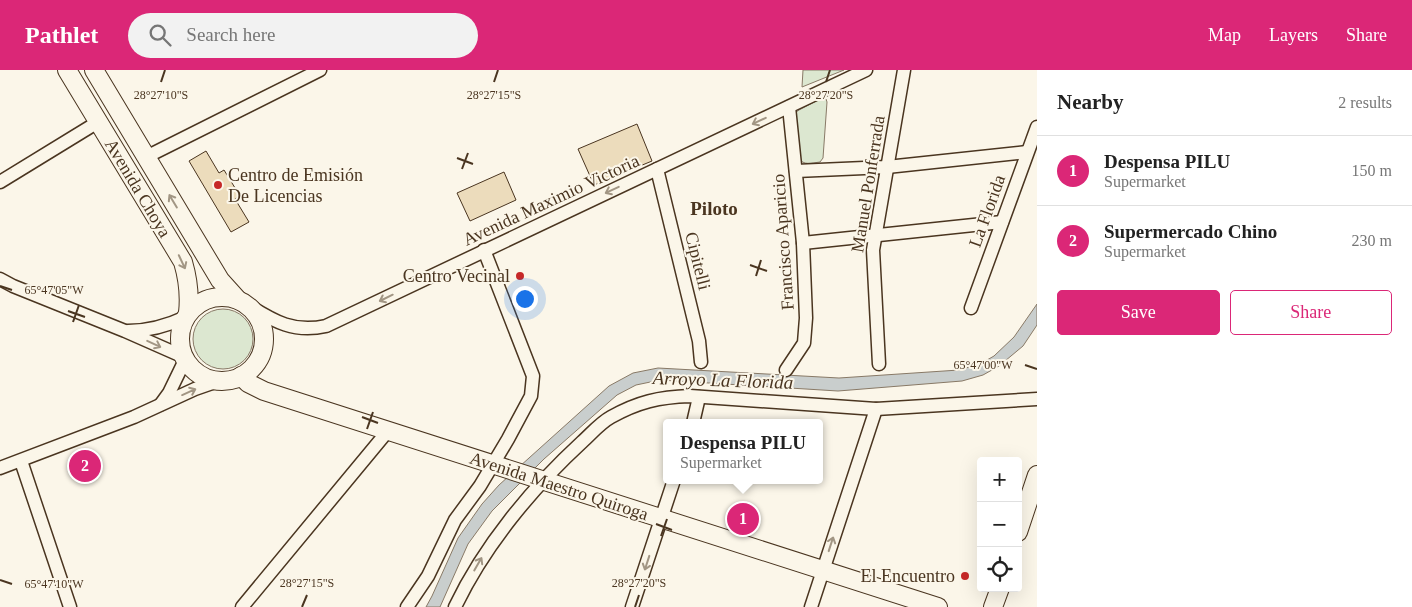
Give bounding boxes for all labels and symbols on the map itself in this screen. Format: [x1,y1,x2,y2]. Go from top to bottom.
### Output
text: 28°27'10"S [134,88,188,102]
text: 28°27'15"S [467,88,521,102]
text: 28°27'20"S [799,88,853,102]
street label: Manuel Ponferrada [847,114,889,254]
one-way arrow [752,117,767,126]
street label: Avenida Choya [101,135,175,241]
street label: Avenida Maximio Victoria [460,150,642,250]
place label: Centro de Emisión De Licencias [228,165,363,206]
street label: La Florida [965,172,1009,250]
street label: Francisco Aparicio [768,173,798,311]
marker: Centro de Emisión De Licencias [212,179,224,191]
one-way arrow [605,186,620,196]
one-way arrow [168,194,178,209]
district label: Piloto [690,198,738,219]
street label: Cipitelli [681,230,715,292]
one-way arrow [177,254,187,269]
place label: Centro Vecinal [403,266,510,286]
marker: Centro Vecinal [514,270,526,282]
text: 65°47'05"W [24,283,84,297]
your location [512,286,538,312]
one-way arrow [379,293,394,303]
one-way arrow [146,340,161,350]
text: 65°47'00"W [953,358,1013,372]
water label: Arroyo La Florida [650,367,794,393]
one-way arrow [181,386,196,396]
pin: 2 [69,447,101,485]
street label: Avenida Maestro Quiroga [467,448,651,524]
pin: 1 [727,500,759,538]
one-way arrow [827,537,836,552]
one-way arrow [641,554,651,570]
one-way arrow [474,558,484,572]
place label: El Encuentro [861,566,955,586]
marker: El Encuentro [959,570,971,582]
text: 28°27'15"S [280,576,334,590]
text: 28°27'20"S [612,576,666,590]
text: 65°47'10"W [24,577,84,591]

